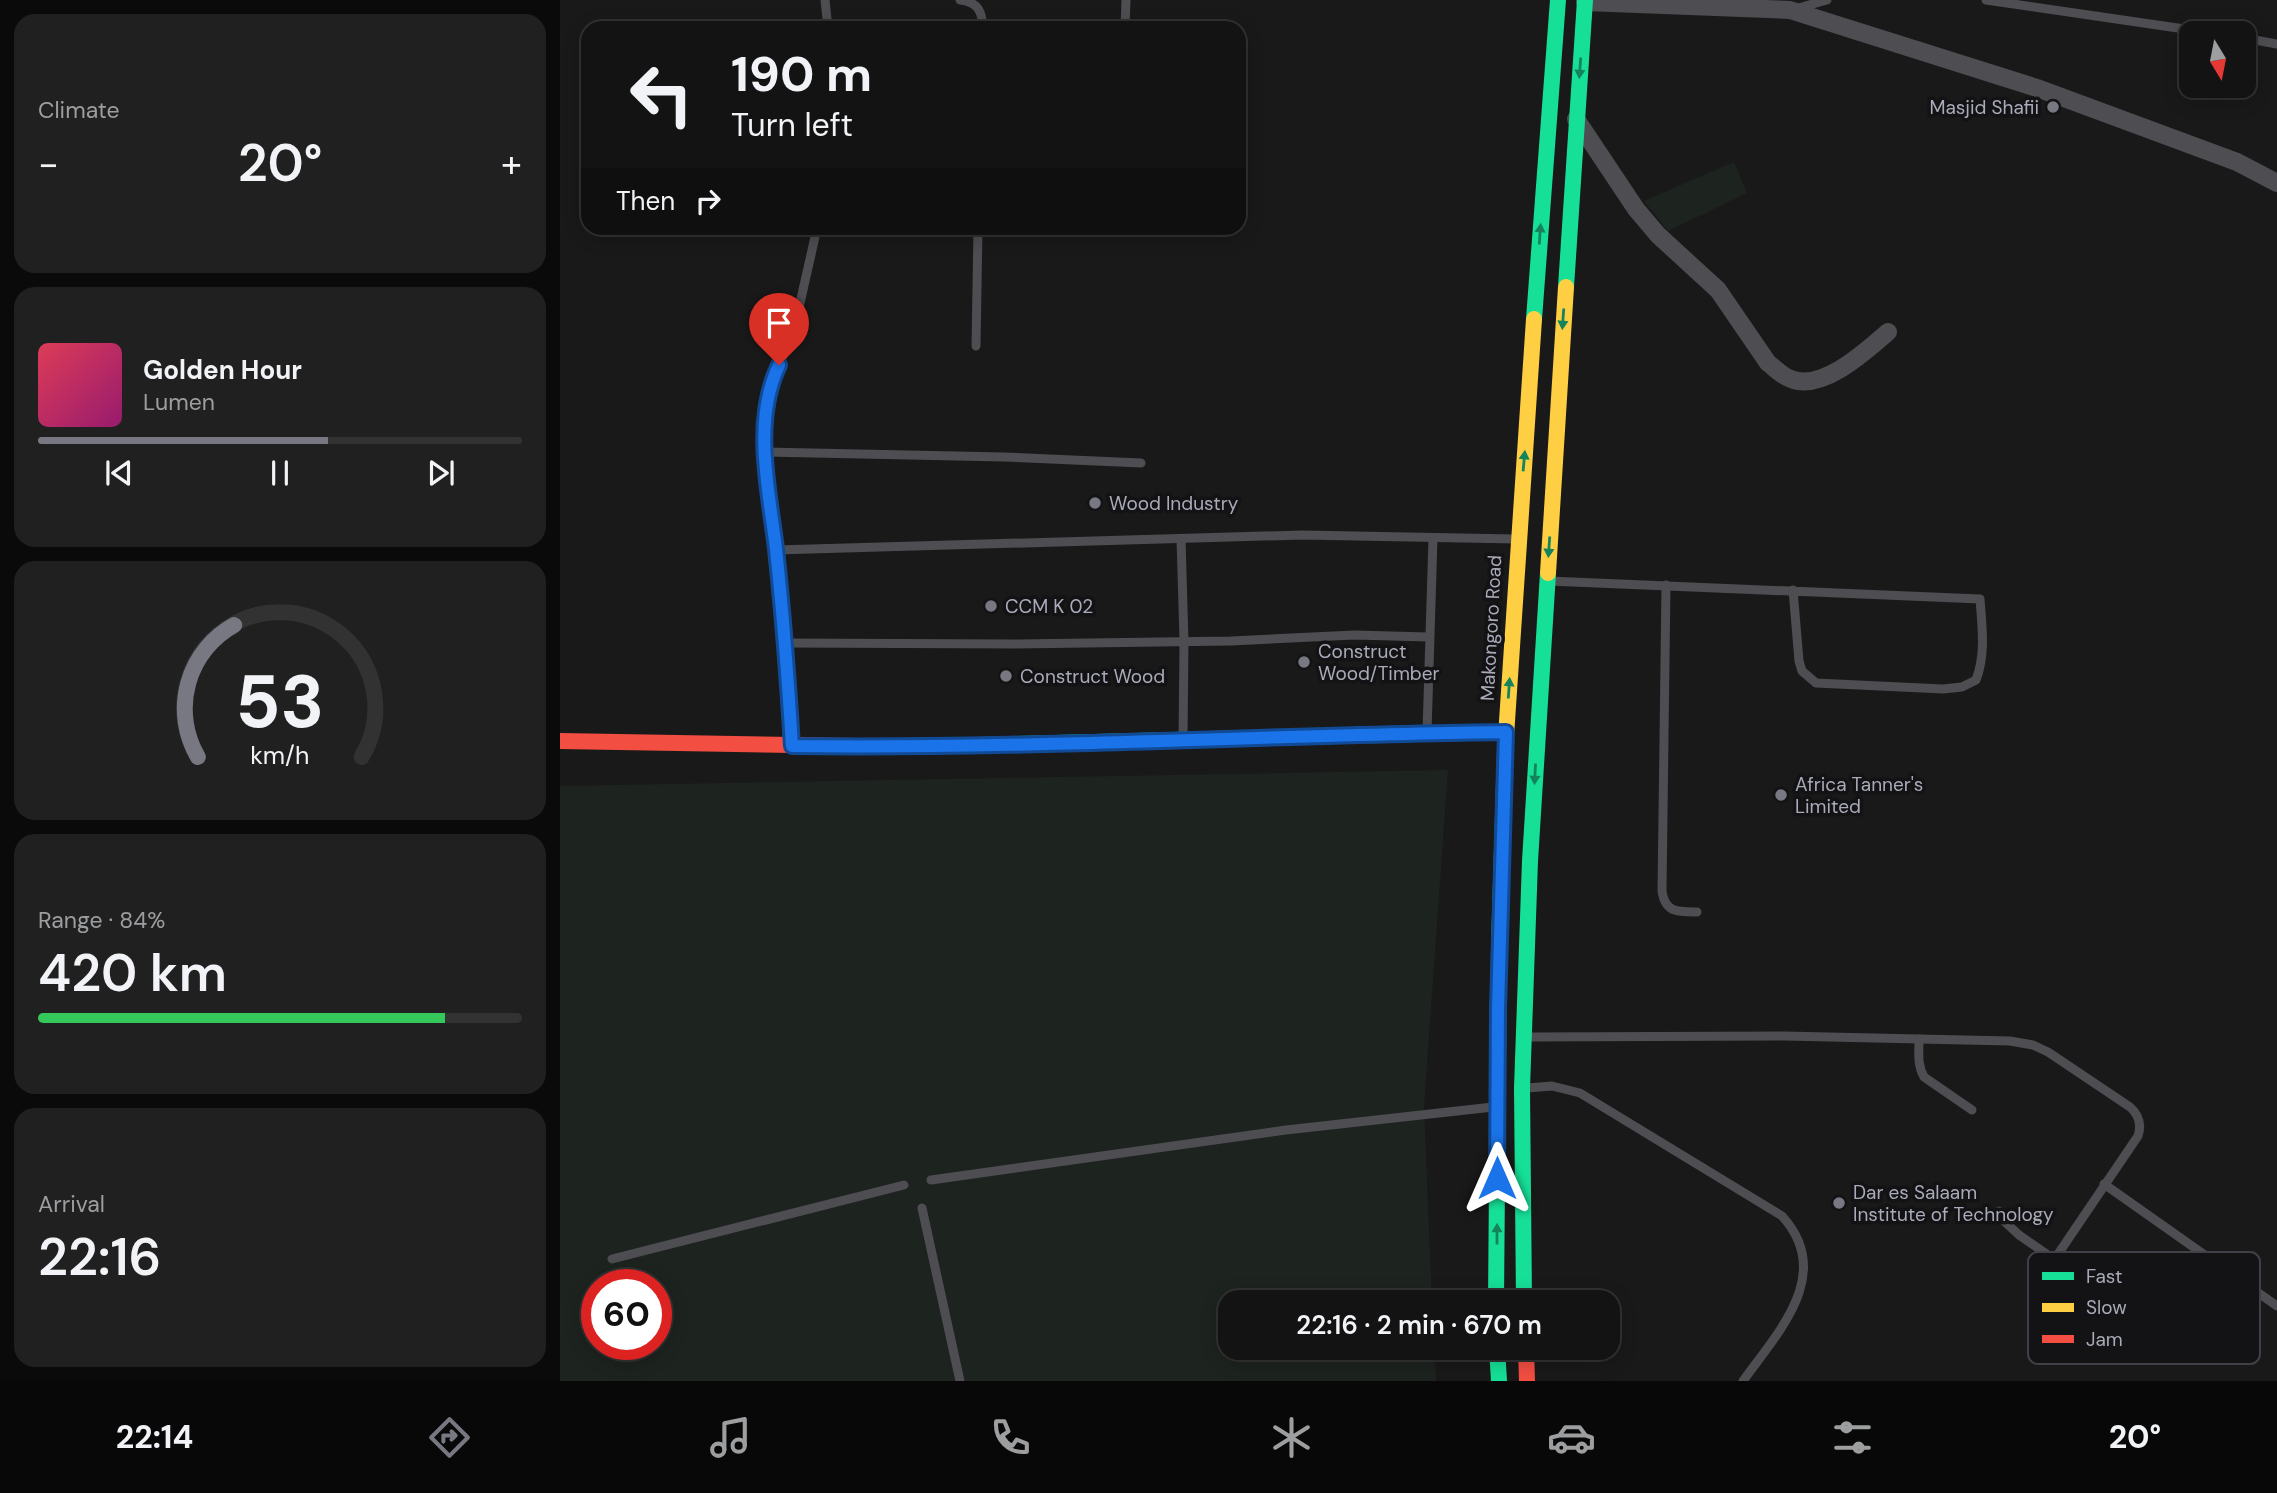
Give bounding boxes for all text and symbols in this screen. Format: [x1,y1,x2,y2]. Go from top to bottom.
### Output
north arrow [2179,21,2256,98]
map controls [2179,21,2256,98]
text: 190 m [731,42,872,106]
icon: left [616,49,707,140]
one-way arrow [1574,57,1585,79]
text: Climate [38,95,120,125]
place label: Masjid Shafii [1929,95,2039,120]
marker: Masjid Shafii [2045,99,2061,115]
text: Turn left [731,104,853,146]
text: 20° [238,129,322,197]
text: − [38,139,59,189]
text: + [501,139,522,189]
icon: right [689,182,727,220]
text: Then [616,184,675,218]
one-way arrow [1535,223,1546,245]
pin [749,293,809,365]
icon: arrive [760,304,798,342]
one-way arrow [1557,309,1568,331]
text: Golden Hour [143,353,302,387]
text: Lumen [143,387,215,417]
one-way arrow [1519,450,1530,472]
icon: previous [100,454,138,492]
icon: pause [261,454,299,492]
icon: next [422,454,460,492]
place label: Wood Industry [1109,491,1239,516]
marker: Wood Industry [1087,495,1103,511]
one-way arrow [1543,536,1554,558]
street label: Makongoro Road [1475,554,1507,702]
place label: CCM K 02 [1005,594,1093,619]
marker: CCM K 02 [983,598,999,614]
place label: Construct Wood/Timber [1318,639,1440,686]
marker: Construct Wood/Timber [1296,654,1312,670]
text: 53 [235,655,325,750]
place label: Construct Wood [1020,664,1165,689]
marker: Construct Wood [998,668,1014,684]
one-way arrow [1504,677,1515,699]
text: km/h [250,738,310,771]
one-way arrow [1529,763,1540,785]
place label: Africa Tanner's Limited [1795,772,1923,819]
marker: Africa Tanner's Limited [1773,787,1789,803]
text: Range · 84% [38,905,165,935]
text: 420 km [38,939,227,1007]
position arrow [1460,1141,1534,1215]
place label: Dar es Salaam Institute of Technology [1853,1180,2054,1227]
text: Arrival [38,1189,105,1219]
marker: Dar es Salaam Institute of Technology [1831,1195,1847,1211]
text: 22:16 [38,1223,161,1291]
one-way arrow [1491,1223,1503,1245]
legend [2028,1252,2260,1364]
text: Fast [2086,1264,2122,1289]
speed limit sign: 60 [581,1269,672,1360]
text: Slow [2086,1295,2127,1320]
text: 22:16 · 2 min · 670 m [1296,1308,1542,1342]
text: Jam [2086,1327,2123,1352]
icon: directions [425,1413,474,1462]
icon: music [706,1413,755,1462]
icon: phone [986,1413,1035,1462]
icon: climate [1267,1413,1316,1462]
icon: car [1547,1413,1596,1462]
icon: filters [1828,1413,1877,1462]
text: 22:14 [116,1416,193,1458]
text: 20° [2109,1416,2161,1458]

